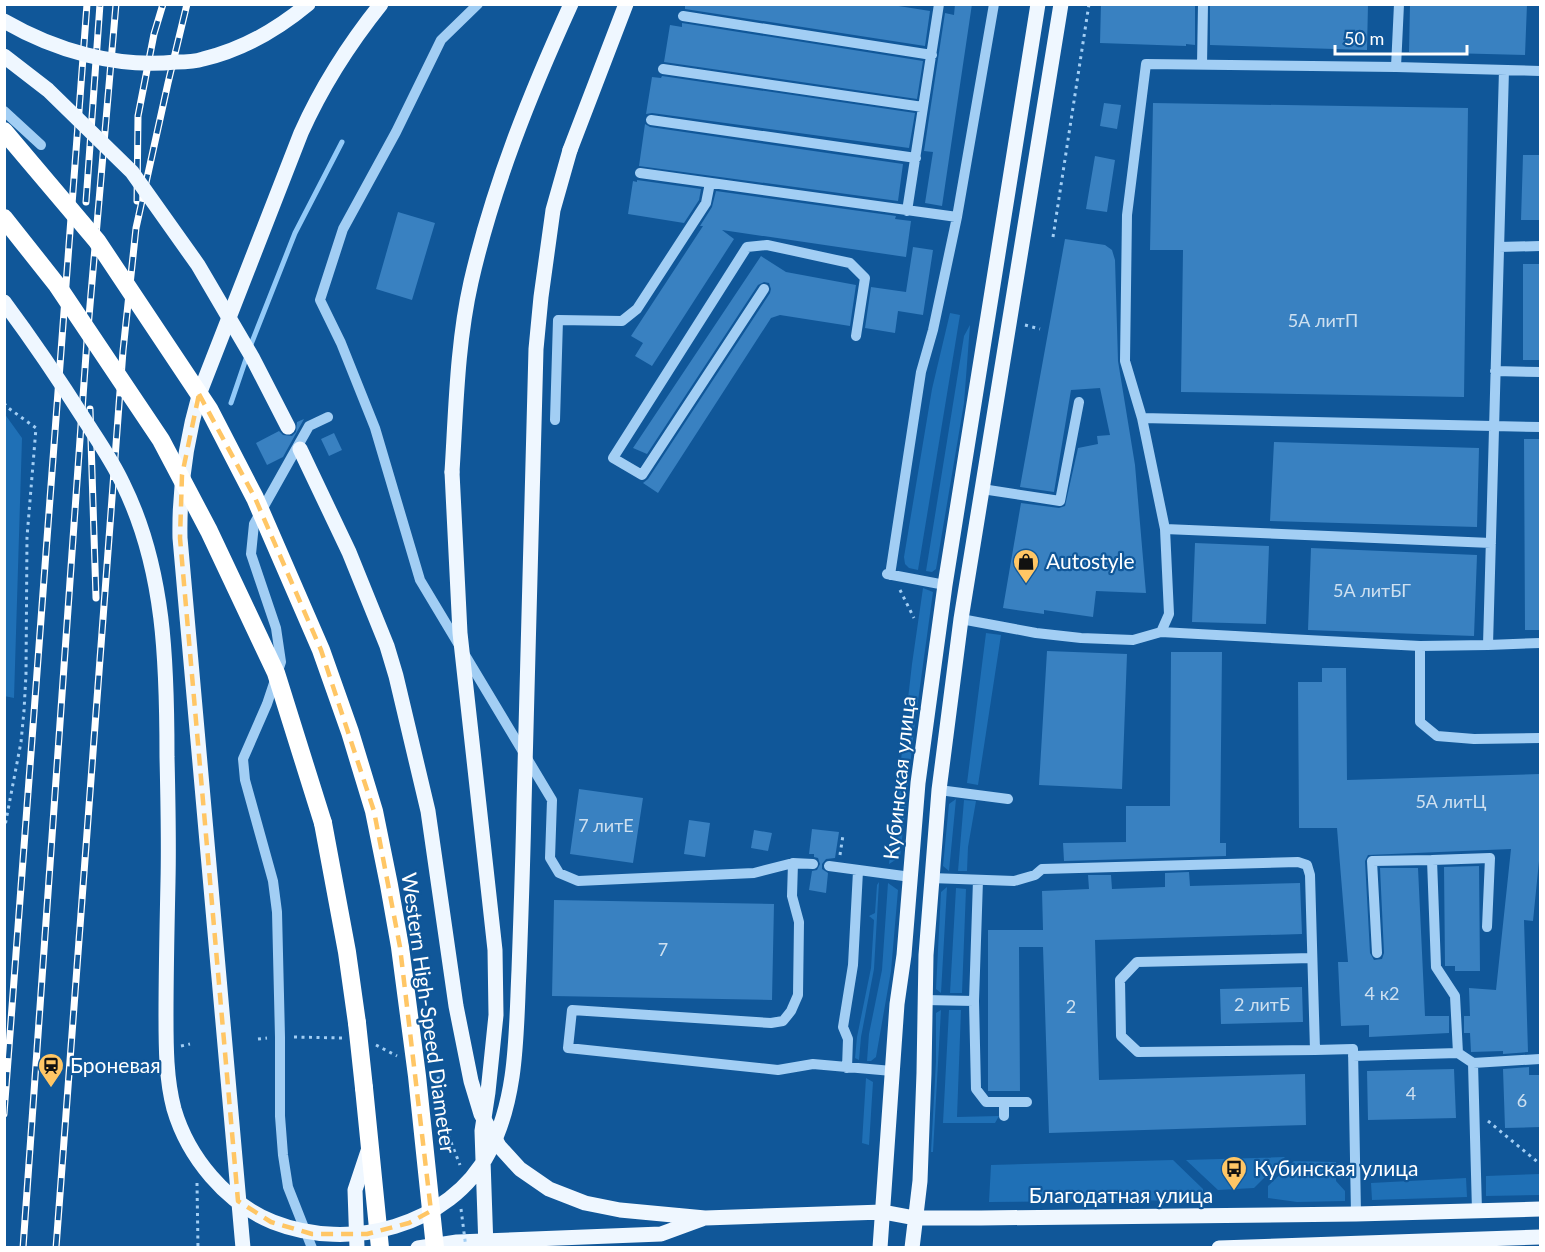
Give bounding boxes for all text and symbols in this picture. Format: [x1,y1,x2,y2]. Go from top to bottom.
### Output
scale bar [1335,18,1467,56]
text: 50 m [1344,27,1384,49]
house number: 5А литП [1288,309,1358,331]
shop icon: Autostyle [1011,547,1041,585]
place label: Autostyle [1046,548,1135,573]
house number: 5А литБГ [1333,579,1411,601]
street label: Кубинская улица [877,695,920,861]
house number: 5А литЦ [1415,790,1487,812]
house number: 7 литЕ [578,814,634,836]
street label: Western High-Speed Diameter [397,871,462,1155]
house number: 7 [658,938,668,960]
house number: 4 к2 [1365,982,1399,1004]
house number: 2 литБ [1234,993,1290,1015]
house number: 2 [1066,995,1076,1017]
station icon: Броневая [36,1051,66,1089]
place label: Броневая [70,1052,161,1077]
house number: 4 [1406,1082,1416,1104]
house number: 6 [1517,1089,1527,1111]
bus stop icon: Кубинская улица [1219,1154,1249,1192]
place label: Кубинская улица [1254,1155,1418,1180]
street label: Благодатная улица [1029,1182,1213,1207]

